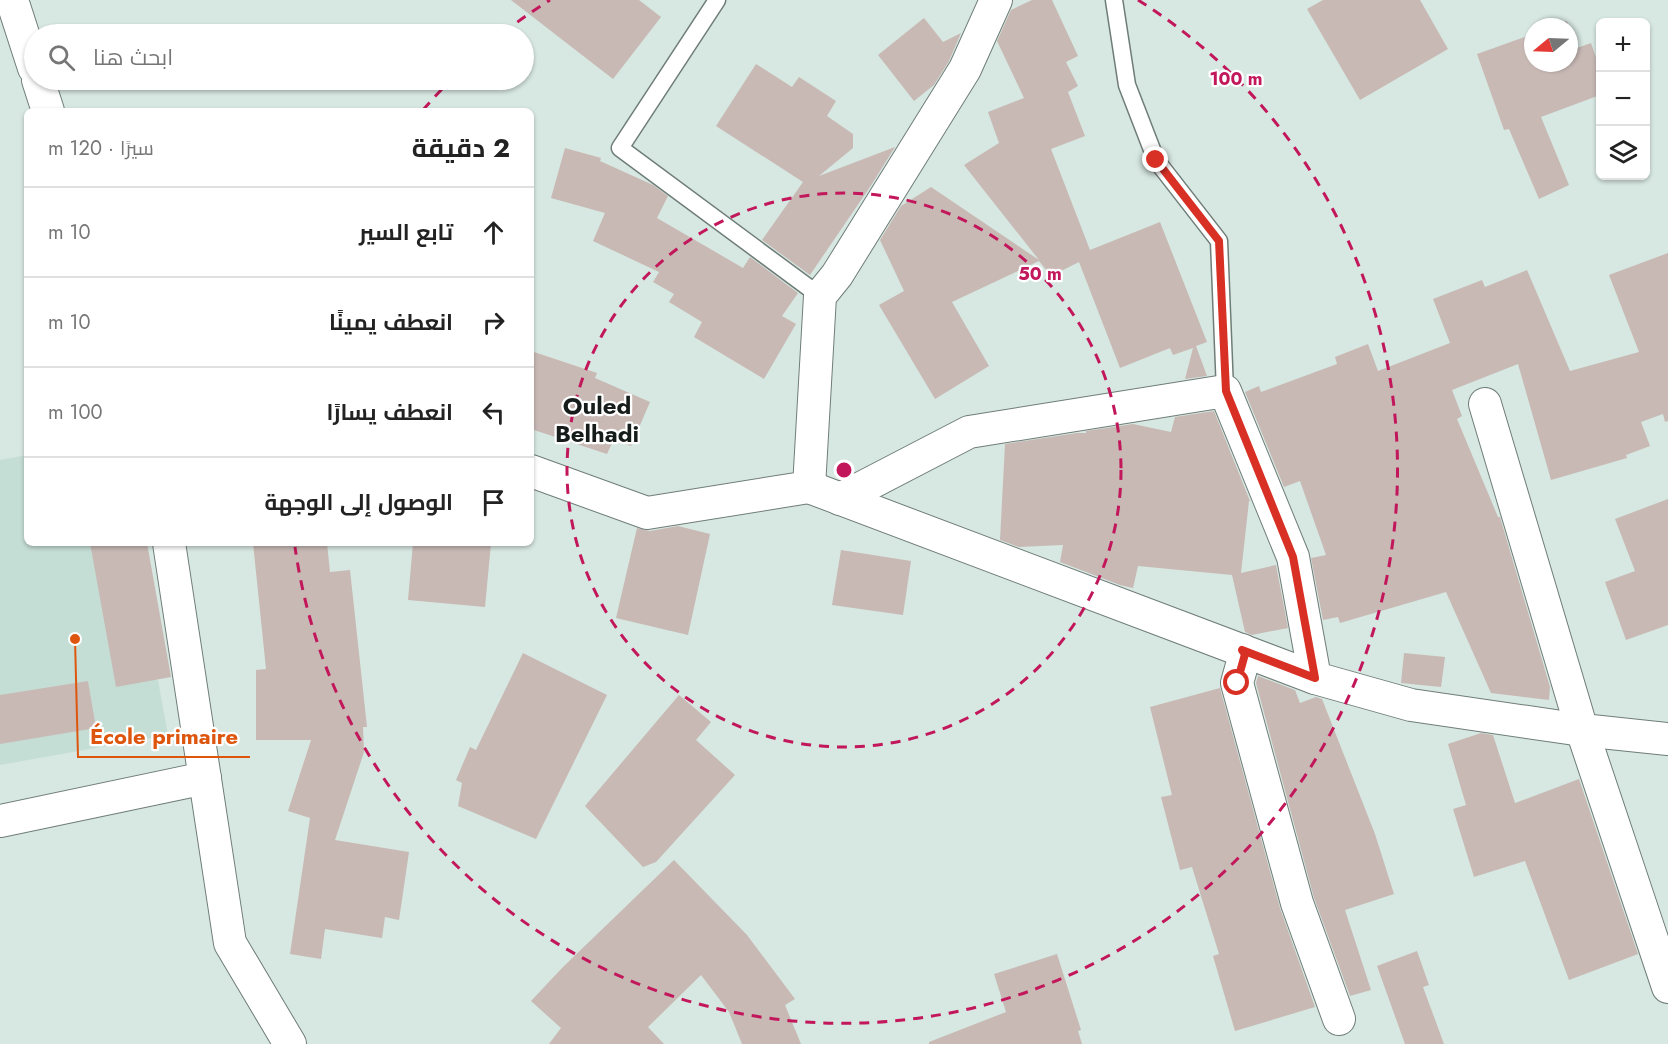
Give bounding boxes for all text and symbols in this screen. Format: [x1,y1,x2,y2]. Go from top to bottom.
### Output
north arrow [1524,18,1578,72]
map controls [1596,18,1650,180]
button: + [1596,18,1650,72]
search box [24,24,534,90]
icon: search [45,41,78,74]
text: ابحث هنا [93,41,173,73]
text: 100 m [1209,66,1263,92]
button: − [1596,72,1650,126]
button: layers [1596,126,1650,180]
text: 2 دقيقة [412,129,510,167]
text: سيرًا · 120 m [48,134,154,163]
route end [1142,146,1168,172]
text: تابع السير [359,216,453,248]
icon: ahead [477,216,510,249]
text: 10 m [48,218,91,247]
text: 50 m [1018,261,1062,287]
text: انعطف يمينًا [329,306,453,338]
icon: right [477,306,510,339]
text: 10 m [48,308,91,337]
district label: Ouled Belhadi [555,388,639,451]
text: انعطف يسارًا [326,396,453,428]
icon: left [477,396,510,429]
text: 100 m [48,398,103,427]
centre of rings [834,460,854,480]
text: الوصول إلى الوجهة [265,486,453,518]
icon: arrive [477,486,510,519]
route start [1223,669,1249,695]
callout: École primaire [78,717,250,757]
text: École primaire [90,720,238,752]

